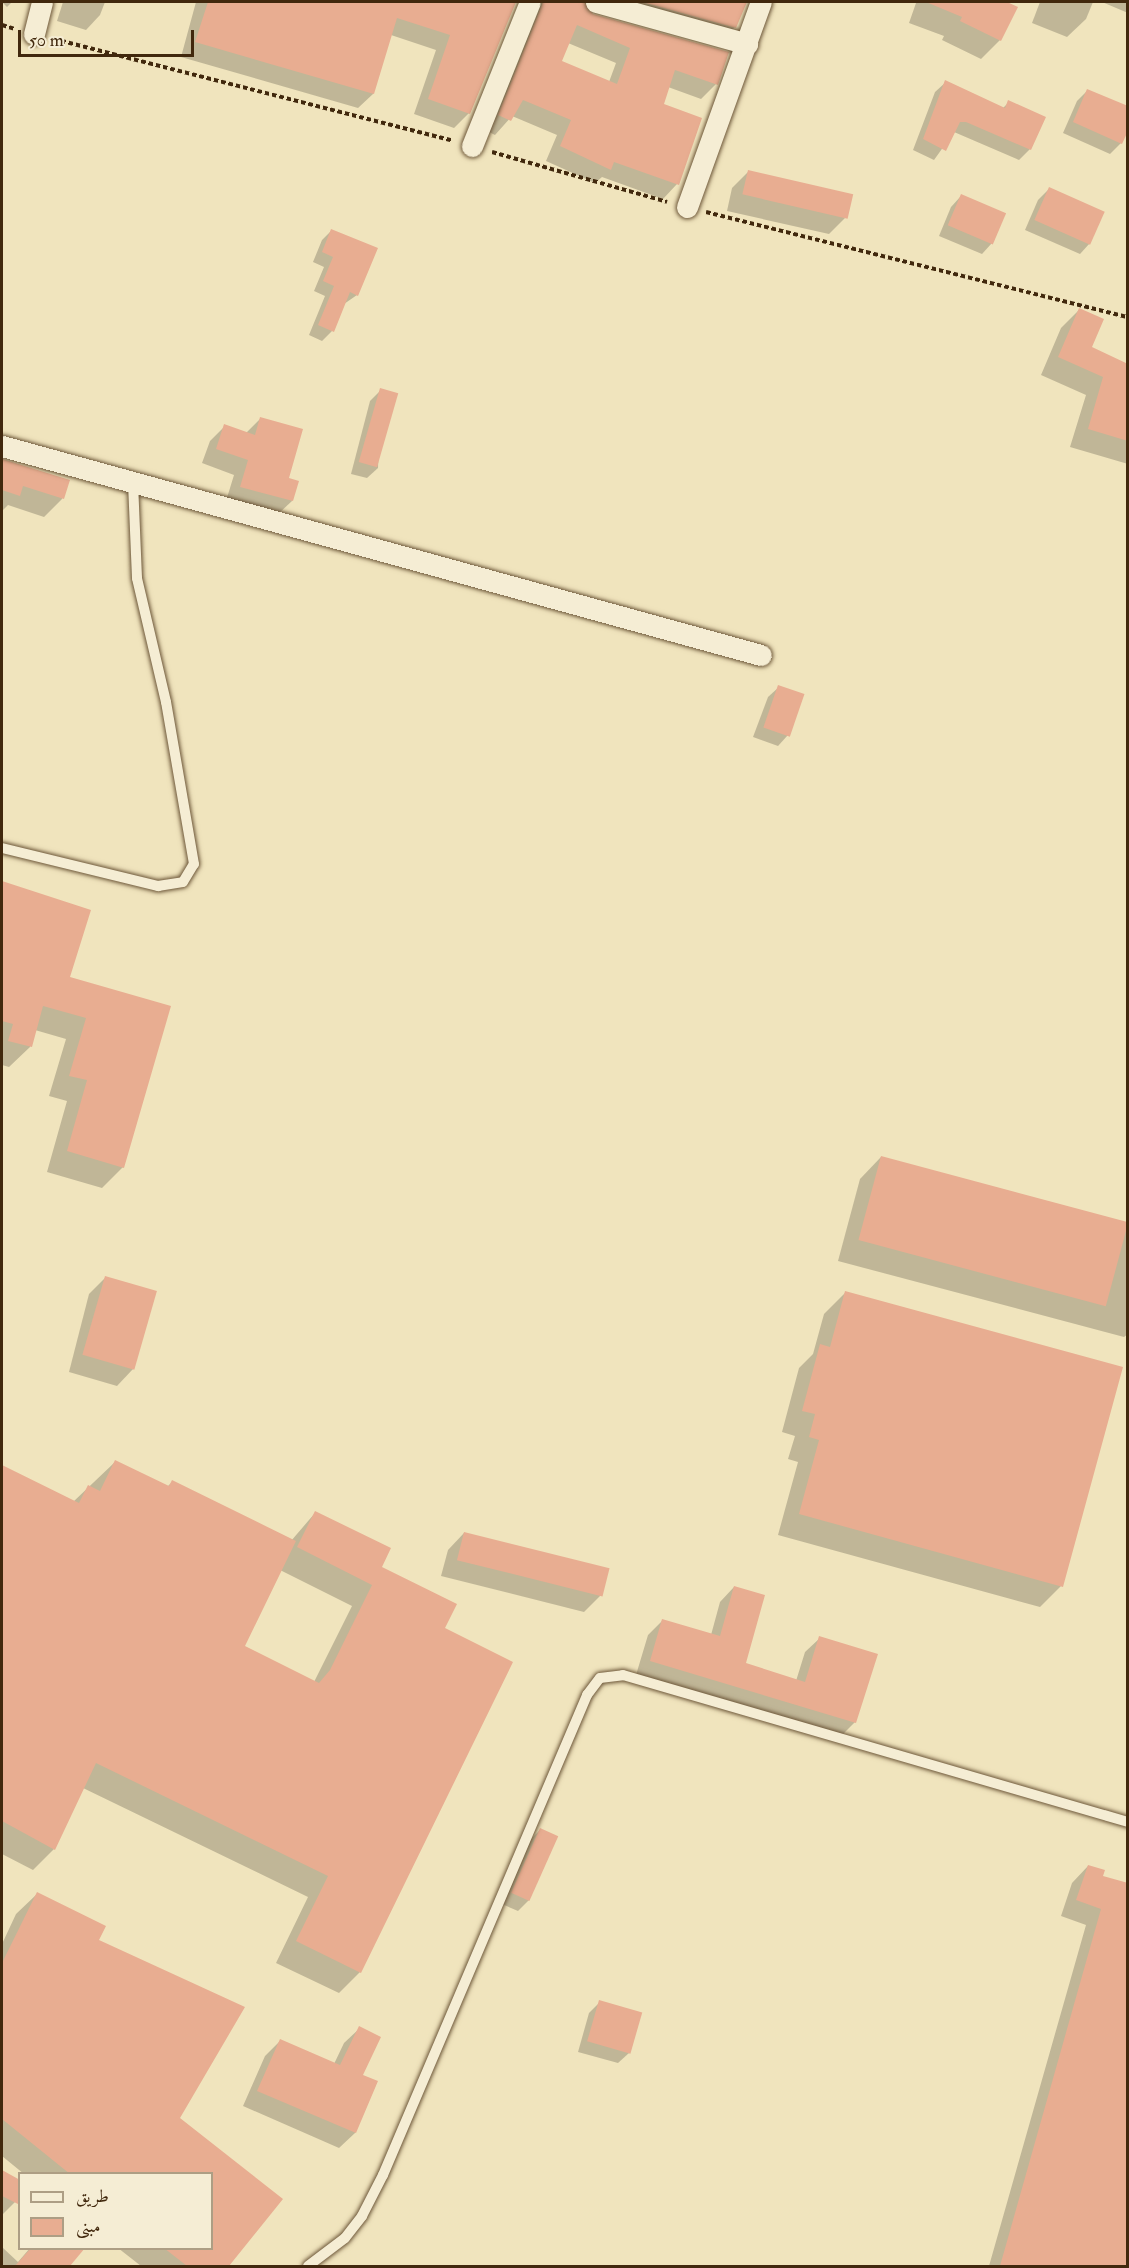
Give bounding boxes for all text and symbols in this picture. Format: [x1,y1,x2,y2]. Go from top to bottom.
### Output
scale bar [21,18,196,56]
text: 50 m [29,29,64,52]
legend [18,2172,213,2250]
text: طريق [76,2185,109,2208]
text: مبنى [76,2215,101,2238]

